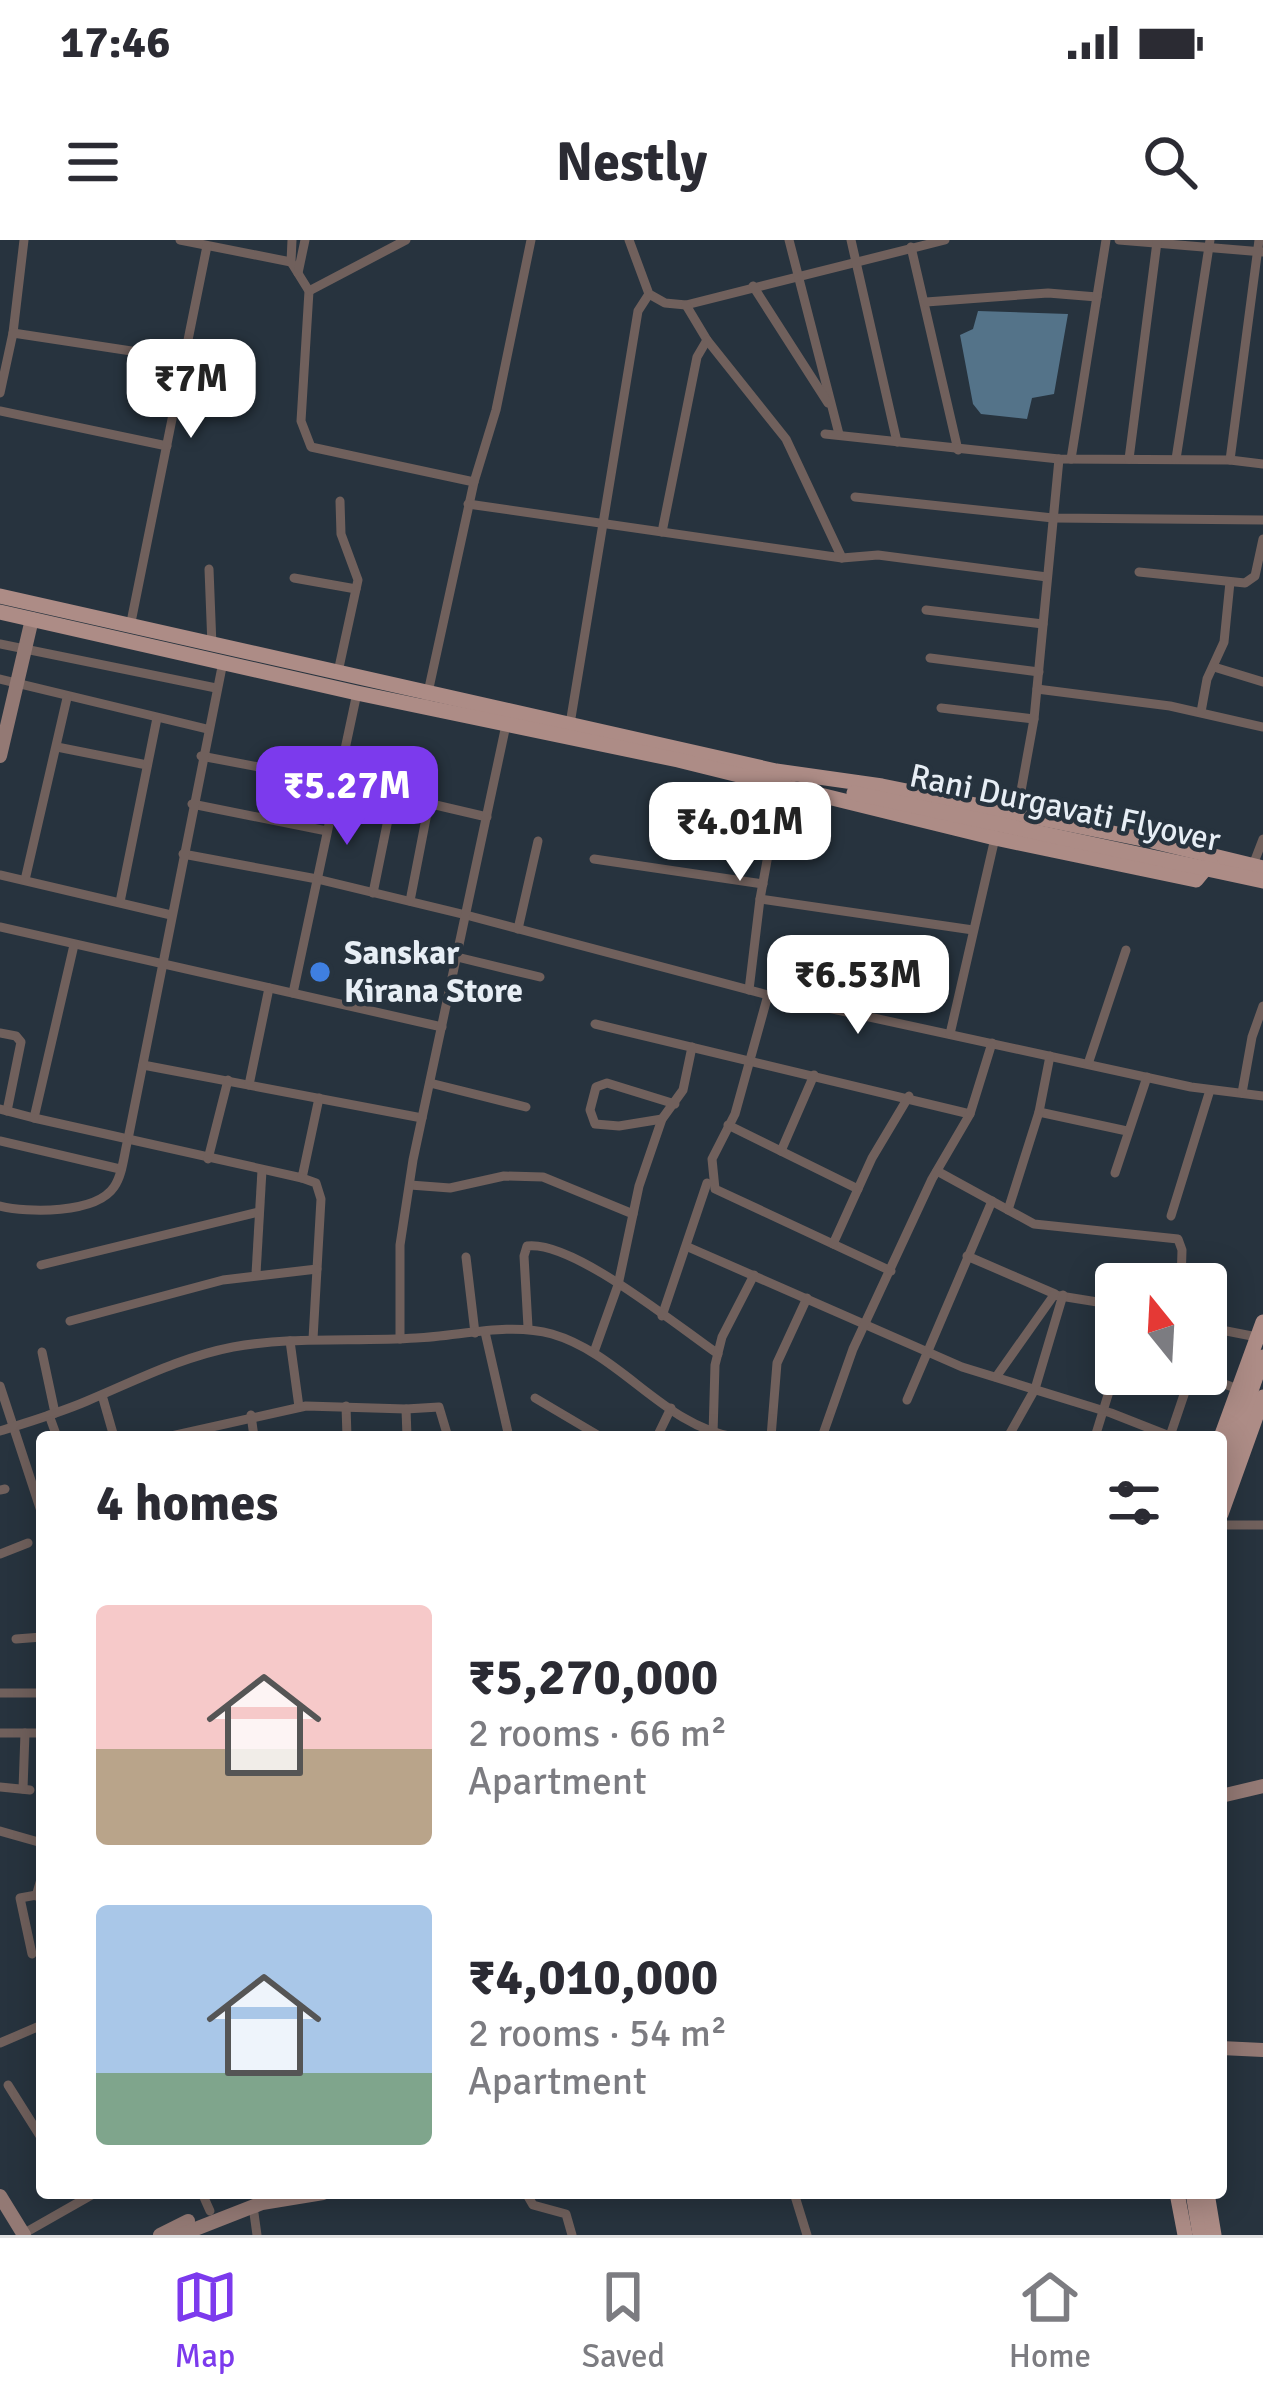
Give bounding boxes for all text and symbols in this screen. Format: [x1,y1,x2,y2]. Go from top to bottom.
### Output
text: 17:46 [60,15,170,70]
icon: menu [60,129,126,195]
text: Nestly [556,129,707,196]
icon: search [1137,129,1203,195]
pin: ₹7M [133,339,249,441]
text: ₹7M [154,354,228,402]
pin: ₹5.27M [249,746,445,848]
street label: Rani Durgavati Flyover [906,755,1224,861]
text: ₹5.27M [283,761,411,809]
pin: ₹4.01M [642,782,838,884]
text: ₹4.01M [676,797,804,845]
place label: Sanskar Kirana Store [344,933,523,1012]
pin: ₹6.53M [760,935,956,1037]
text: ₹6.53M [794,950,922,998]
marker: Sanskar Kirana Store [307,959,333,985]
north arrow [1095,1263,1227,1395]
map controls [1095,1263,1227,1395]
icon: filters [1101,1470,1167,1536]
text: 4 homes [96,1472,278,1535]
text: ₹5,270,000 [468,1646,718,1709]
icon: home [192,1653,336,1797]
text: 2 rooms · 66 m² [468,1709,727,1757]
text: Apartment [468,1757,647,1805]
text: ₹4,010,000 [468,1946,718,2009]
icon: home [192,1953,336,2097]
text: 2 rooms · 54 m² [468,2009,727,2057]
text: Apartment [468,2057,647,2105]
tab: Map [172,2264,238,2377]
tab: Saved [582,2264,665,2377]
tab: Home [1009,2264,1091,2377]

